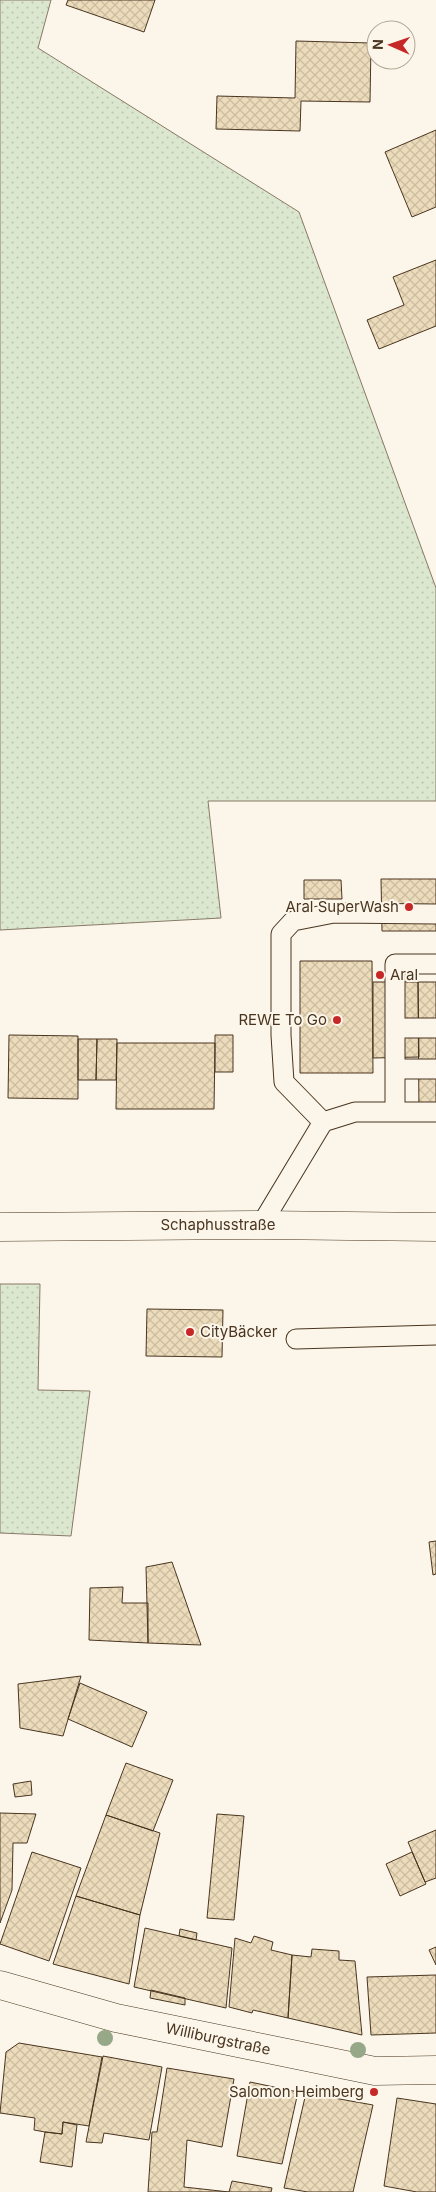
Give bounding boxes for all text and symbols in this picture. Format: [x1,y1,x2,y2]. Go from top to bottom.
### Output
north arrow [366,20,416,70]
text: N [369,39,386,50]
place label: Aral SuperWash [285,897,399,916]
marker: Aral SuperWash [403,901,415,913]
place label: Aral [390,965,418,984]
marker: Aral [374,969,386,981]
place label: REWE To Go [238,1010,327,1029]
marker: REWE To Go [331,1014,343,1026]
street label: Schaphusstraße [160,1215,276,1234]
place label: CityBäcker [200,1322,278,1341]
marker: CityBäcker [184,1326,196,1338]
street label: Williburgstraße [164,2018,272,2059]
place label: Salomon Heimberg [229,2082,364,2101]
marker: Salomon Heimberg [368,2086,380,2098]

